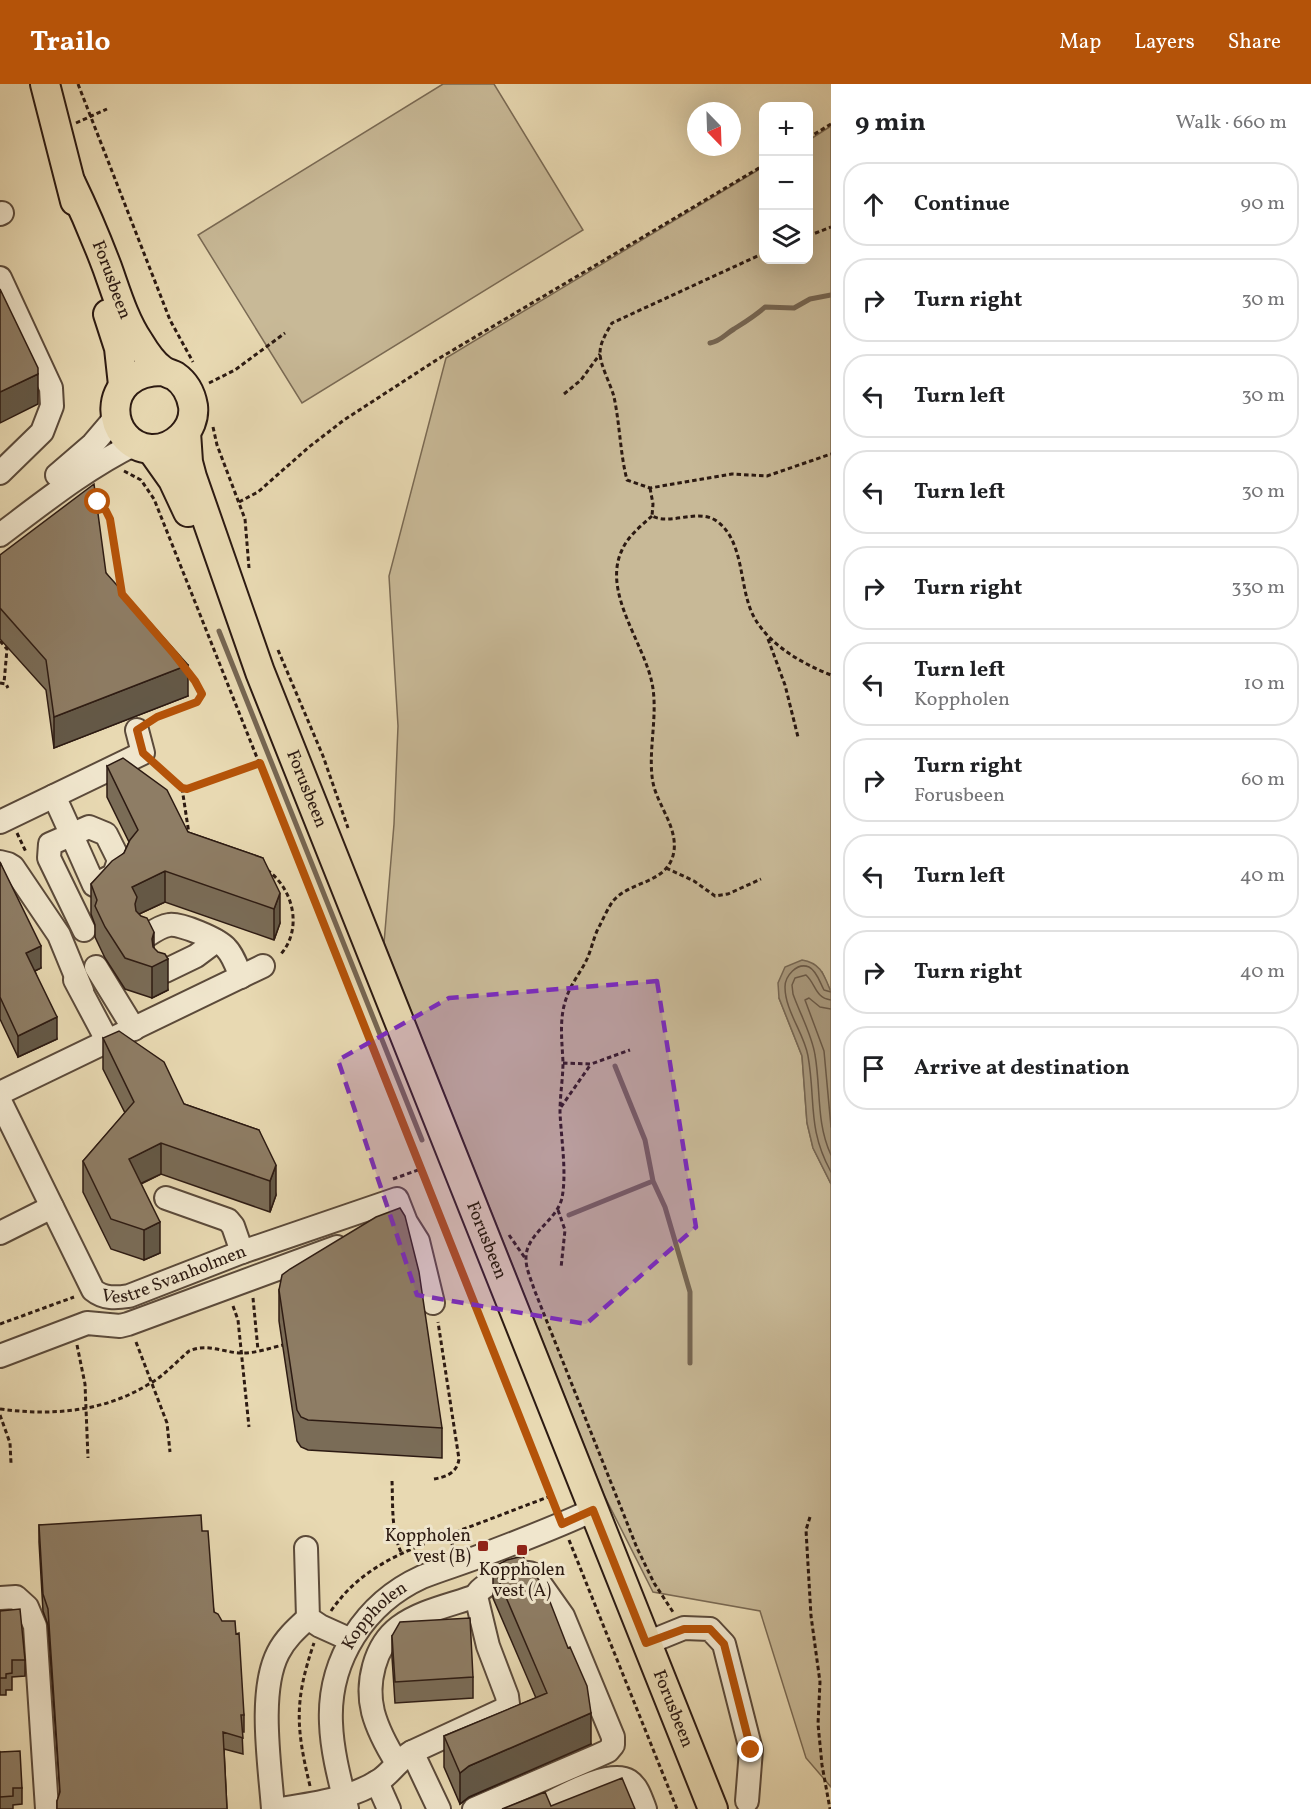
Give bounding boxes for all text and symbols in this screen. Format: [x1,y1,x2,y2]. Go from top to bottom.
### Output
text: Trailo [30,23,111,62]
text: Map [1059,28,1101,57]
text: Layers [1134,28,1195,57]
text: Share [1228,28,1281,57]
north arrow [687,102,741,156]
map controls [759,102,813,264]
button: + [759,102,813,156]
text: 9 min [855,105,926,141]
text: Walk · 660 m [1176,109,1287,137]
button: − [759,156,813,210]
icon: ahead [857,188,890,221]
text: Continue [914,189,1010,220]
text: 90 m [1241,190,1285,218]
button: layers [759,210,813,264]
street label: Forusbeen [85,237,138,323]
icon: right [857,284,890,317]
text: Turn right [914,285,1022,316]
text: 30 m [1241,286,1285,314]
icon: left [857,380,890,413]
text: Turn left [914,381,1005,412]
text: 30 m [1241,382,1285,410]
icon: left [857,476,890,509]
text: Turn left [914,477,1005,508]
text: 30 m [1241,478,1285,506]
route start [84,488,110,514]
icon: right [857,572,890,605]
text: Turn right [914,573,1022,604]
text: 330 m [1231,574,1285,602]
text: Turn left [914,655,1005,686]
icon: left [857,668,890,701]
text: 10 m [1244,670,1285,698]
text: Koppholen [914,686,1010,714]
street label: Forusbeen [280,746,333,832]
text: Turn right [914,751,1022,782]
icon: right [857,764,890,797]
text: 60 m [1241,766,1285,794]
text: Forusbeen [914,782,1005,810]
icon: left [857,860,890,893]
text: Turn left [914,861,1005,892]
text: 40 m [1240,862,1285,890]
icon: right [857,956,890,989]
text: Turn right [914,957,1022,988]
text: 40 m [1240,958,1285,986]
icon: arrive [857,1052,890,1085]
text: Arrive at destination [914,1053,1130,1084]
street label: Forusbeen [460,1198,513,1283]
street label: Vestre Svanholmen [99,1239,250,1310]
place label: Koppholen vest (B) [385,1524,471,1570]
marker: Koppholen vest (B) [476,1539,490,1553]
marker: Koppholen vest (A) [515,1543,529,1557]
place label: Koppholen vest (A) [479,1558,565,1604]
street label: Koppholen [336,1575,412,1654]
street label: Forusbeen [646,1666,700,1752]
route end [737,1736,763,1762]

